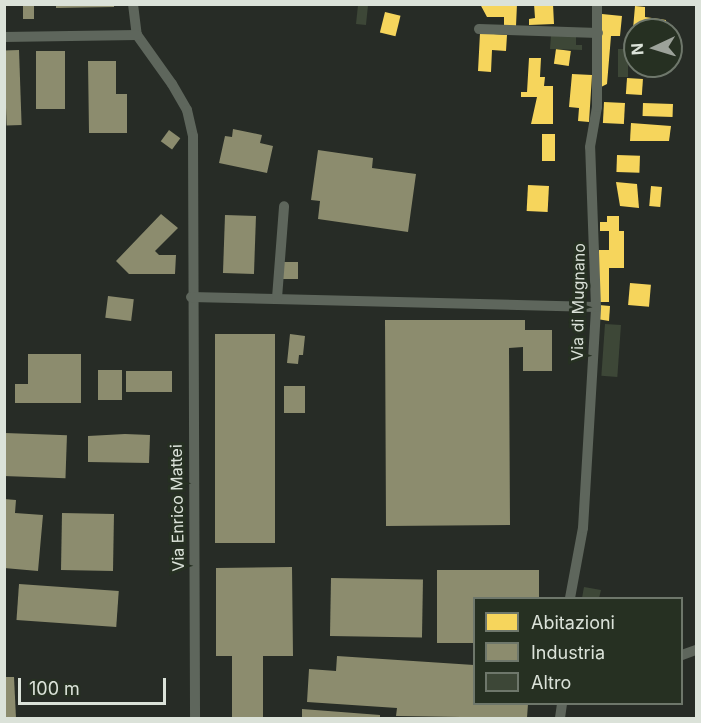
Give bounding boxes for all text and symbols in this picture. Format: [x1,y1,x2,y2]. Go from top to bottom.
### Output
north arrow [623,18,683,78]
text: N [627,42,647,56]
street label: Via di Mugnano [567,243,589,361]
street label: Via Enrico Mattei [166,444,188,572]
legend [473,597,683,705]
text: Abitazioni [531,612,615,633]
text: Industria [531,642,605,663]
scale bar [21,666,170,704]
text: Altro [531,672,571,693]
text: 100 m [29,678,80,699]

